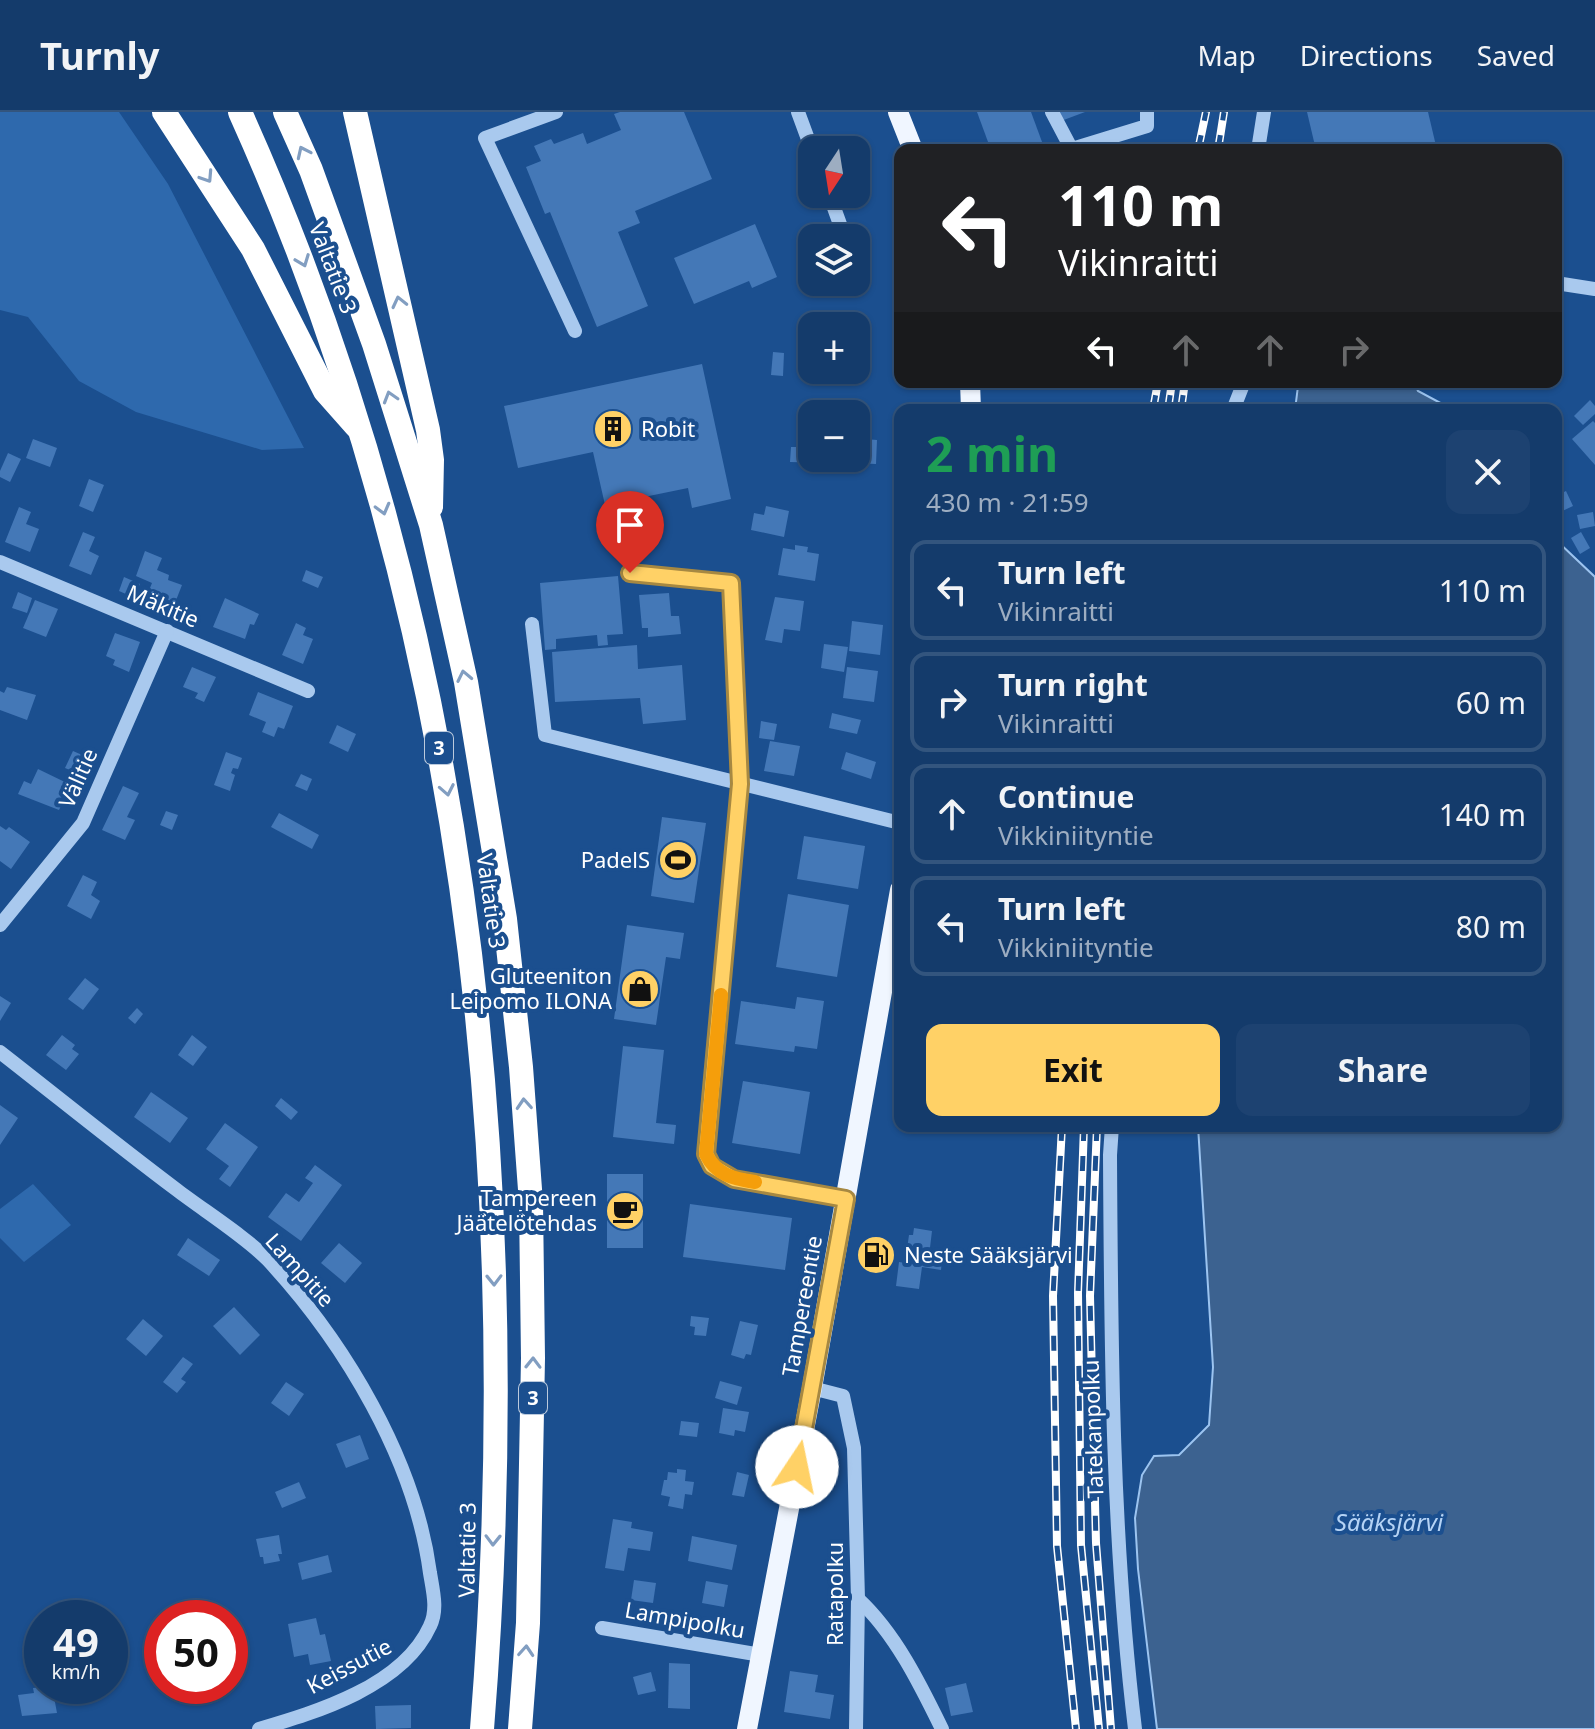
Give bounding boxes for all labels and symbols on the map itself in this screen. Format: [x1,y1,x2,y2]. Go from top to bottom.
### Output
north arrow [798,136,870,208]
one-way arrow [297,146,313,161]
one-way arrow [197,168,212,183]
street label: Valtatie 3 [303,218,365,318]
one-way arrow [293,253,310,267]
one-way arrow [391,295,408,309]
one-way arrow [383,391,399,405]
building icon: Robit [592,408,634,450]
place label: Robit [641,413,695,443]
pin [596,491,664,573]
one-way arrow [374,502,391,516]
street label: Mäkitie [123,576,204,634]
one-way arrow [456,670,473,684]
road number: 3 [425,732,453,764]
street label: Välitie [51,743,103,812]
one-way arrow [437,783,454,797]
sports icon: PadelS [657,839,699,881]
place label: PadelS [581,844,650,874]
street label: Valtatie 3 [470,852,513,950]
place label: Gluteeniton Leipomo ILONA [449,960,613,1015]
shop icon: Gluteeniton Leipomo ILONA [619,968,661,1010]
one-way arrow [516,1097,533,1110]
place label: Tampereen Jäätelötehdas [455,1182,597,1237]
cafe icon: Tampereen Jäätelötehdas [604,1190,646,1232]
street label: Lampitie [260,1226,342,1313]
street label: Tampereentie [774,1233,828,1379]
fuel station icon: Neste Sääksjärvi [855,1234,897,1276]
place label: Neste Sääksjärvi [904,1239,1073,1269]
one-way arrow [485,1274,502,1287]
one-way arrow [524,1356,542,1369]
street label: Tatekanpolku [1075,1359,1109,1499]
road number: 3 [519,1382,547,1414]
position arrow [755,1425,839,1509]
street label: Valtatie 3 [450,1502,482,1598]
water label: Sääksjärvi [1335,1505,1444,1538]
one-way arrow [484,1534,502,1547]
street label: Ratapolku [819,1542,849,1646]
street label: Lampipolku [623,1594,748,1644]
speed limit sign: 50 [144,1600,248,1704]
street label: Keissutie [301,1630,396,1700]
one-way arrow [517,1644,534,1657]

